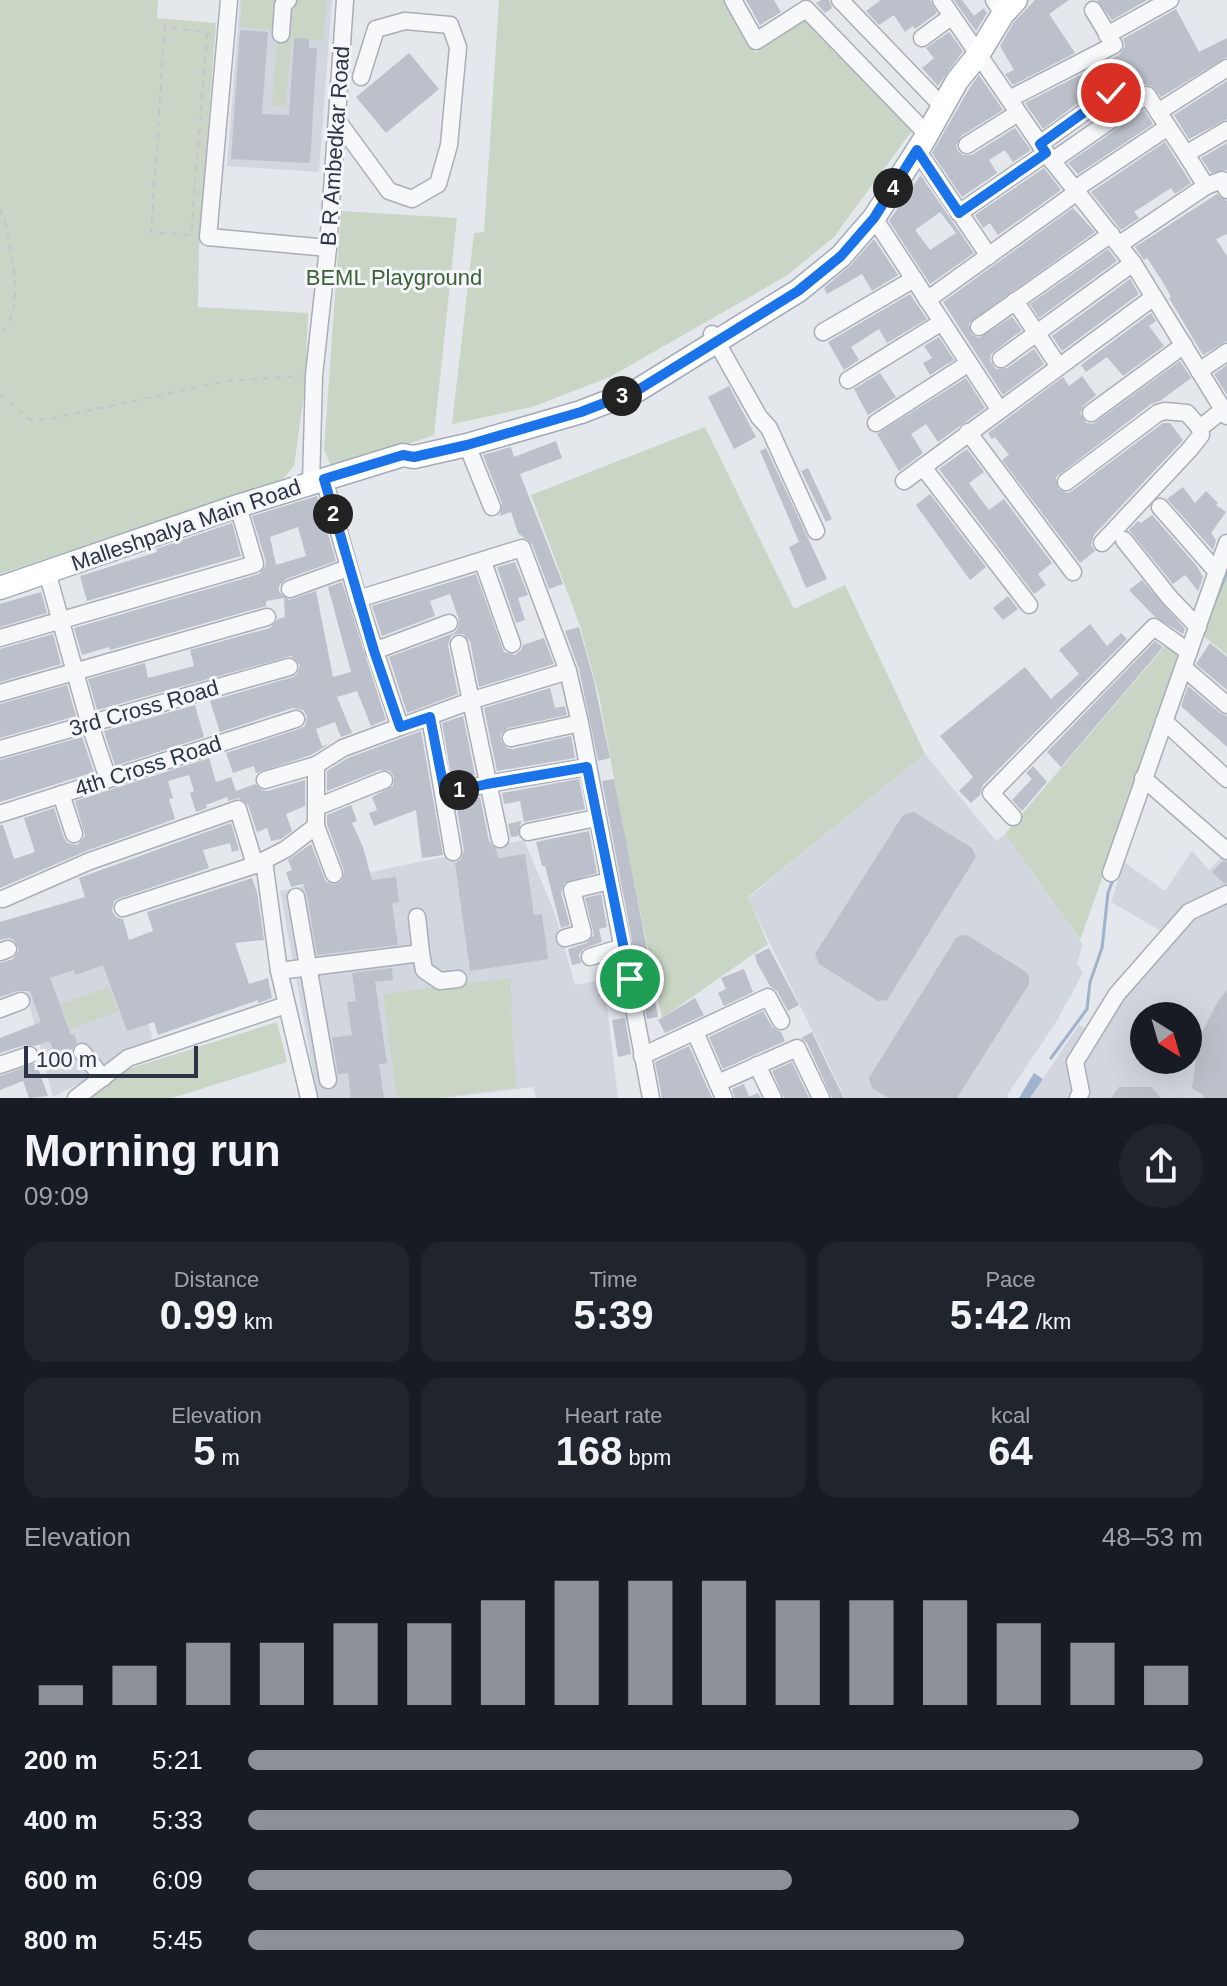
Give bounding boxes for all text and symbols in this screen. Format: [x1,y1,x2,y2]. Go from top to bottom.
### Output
street label: B R Ambedkar Road [316,45,354,247]
pin [1077,59,1145,127]
icon: check [1089,71,1133,115]
pin: 4 [873,168,913,208]
text: 4 [887,175,899,200]
park label: BEML Playground [306,265,482,290]
pin: 3 [602,376,642,416]
text: 3 [616,383,628,408]
street label: Malleshpalya Main Road [68,474,304,576]
pin: 2 [313,494,353,534]
text: 2 [327,501,339,526]
street label: 3rd Cross Road [66,675,222,741]
street label: 4th Cross Road [71,730,225,802]
pin: 1 [439,770,479,810]
text: 1 [453,777,465,802]
pin [596,945,664,1013]
icon: arrive [608,957,652,1001]
north arrow [1130,1002,1202,1074]
map controls [1130,1002,1202,1074]
scale bar [24,1042,198,1078]
text: 100 m [36,1047,97,1072]
button: share [1119,1124,1203,1208]
text: Morning run [24,1126,281,1175]
text: 09:09 [24,1181,89,1211]
text: Distance [174,1267,259,1292]
text: Time [589,1267,638,1292]
text: Pace [985,1267,1036,1292]
text: 0.99 [160,1293,238,1337]
text: 5:39 [573,1293,654,1337]
text: 5:42 [950,1293,1030,1337]
text: km [238,1309,273,1334]
text: /km [1030,1309,1071,1334]
text: Elevation [171,1403,262,1428]
text: Heart rate [565,1403,662,1428]
text: kcal [991,1403,1030,1428]
text: 5 [193,1429,215,1473]
text: 168 [556,1429,622,1473]
text: 64 [988,1429,1033,1473]
text: m [215,1445,240,1470]
text: bpm [622,1445,671,1470]
text: Elevation [24,1522,131,1552]
text: 48–53 m [1102,1522,1203,1552]
text: 200 m [24,1745,98,1775]
text: 5:21 [152,1745,203,1775]
text: 400 m [24,1805,98,1835]
text: 5:33 [152,1805,203,1835]
text: 600 m [24,1865,98,1895]
text: 6:09 [152,1865,203,1895]
text: 800 m [24,1925,98,1955]
text: 5:45 [152,1925,203,1955]

